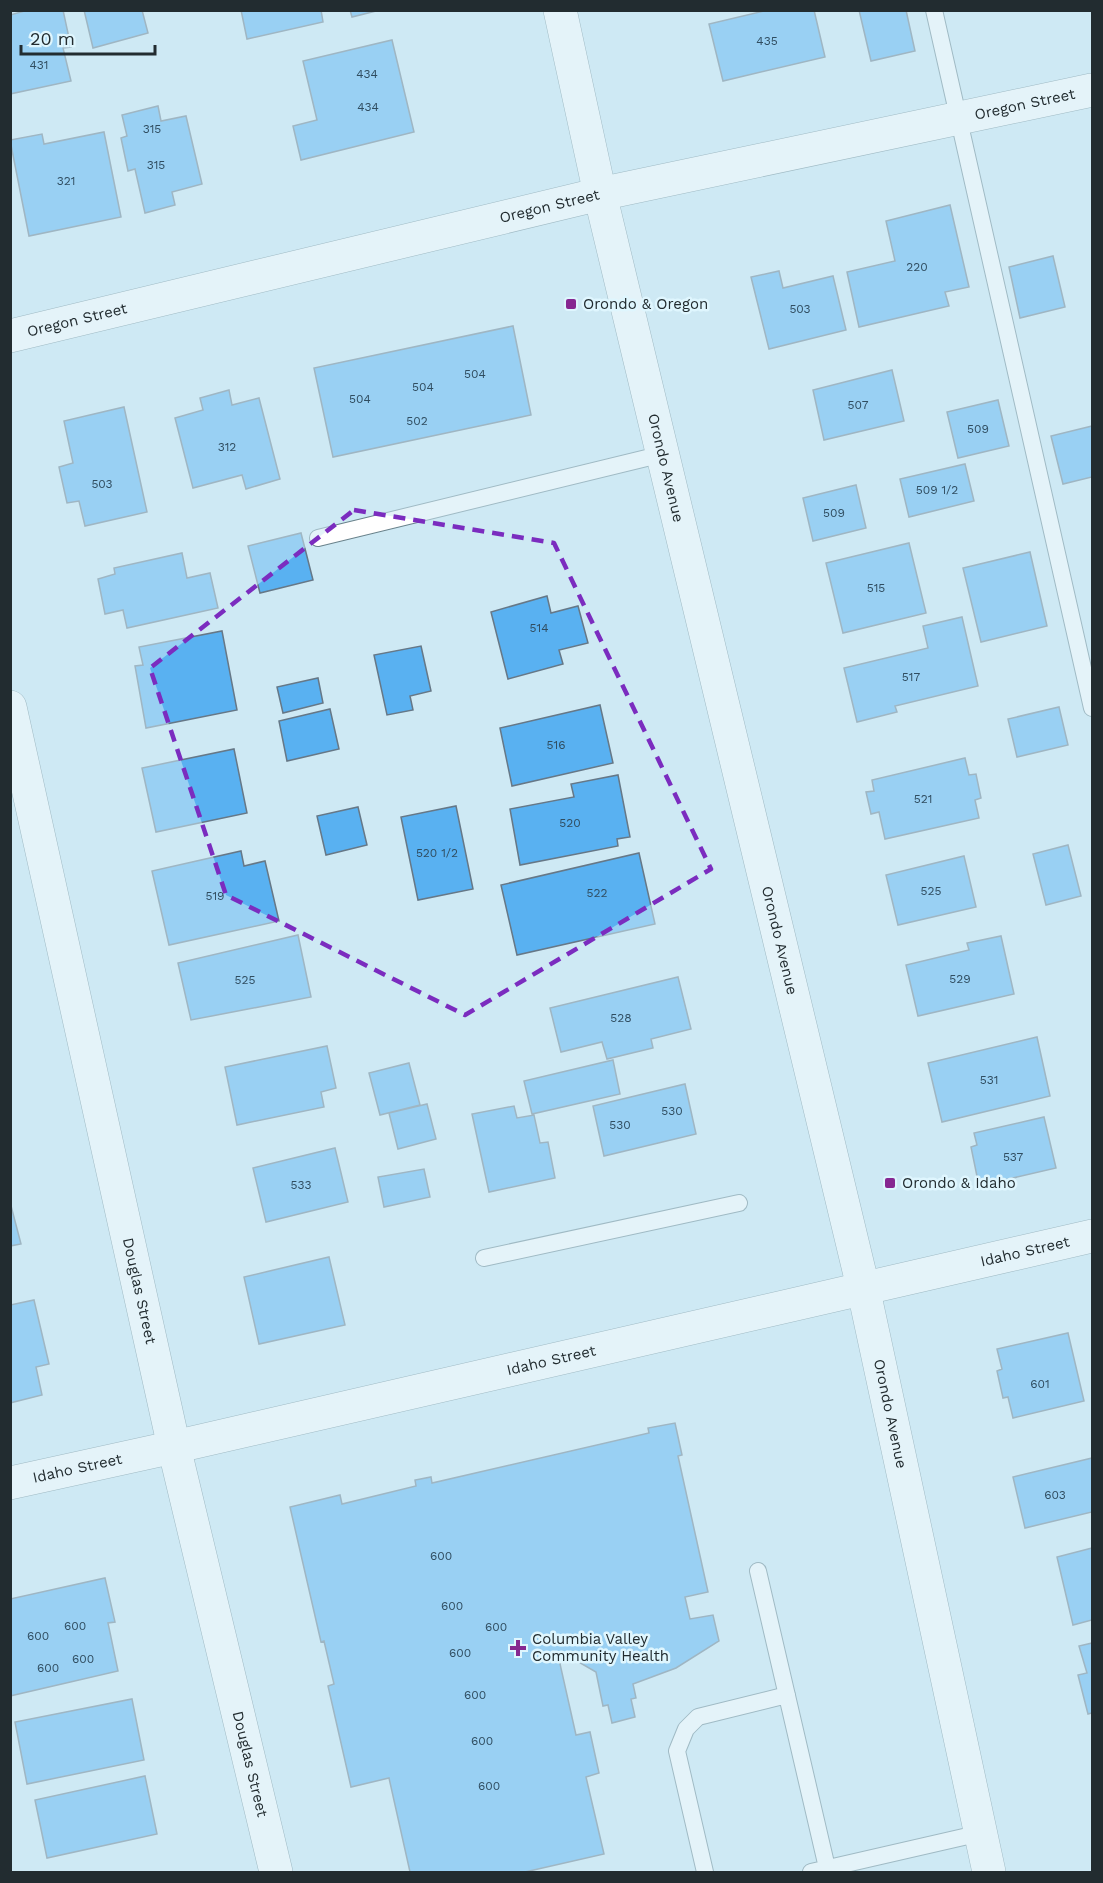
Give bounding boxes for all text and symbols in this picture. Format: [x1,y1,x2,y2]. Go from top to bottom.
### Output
scale bar [21,18,154,56]
text: 20 m [30,28,75,49]
house number: 435 [756,34,778,48]
house number: 431 [29,58,49,72]
house number: 434 [356,67,378,81]
street label: Oregon Street [973,85,1077,124]
house number: 434 [357,100,379,114]
house number: 315 [143,122,161,136]
house number: 315 [147,158,165,172]
house number: 321 [57,174,75,188]
street label: Oregon Street [498,185,602,227]
house number: 220 [906,260,928,274]
place label: Orondo & Oregon [583,295,708,313]
marker: Orondo & Oregon [564,297,578,311]
street label: Oregon Street [25,299,130,341]
house number: 503 [789,302,811,316]
house number: 504 [464,367,486,381]
house number: 504 [412,380,434,394]
house number: 504 [349,392,371,406]
house number: 507 [848,398,869,412]
street label: Orondo Avenue [644,412,688,524]
house number: 502 [406,414,428,428]
house number: 509 [967,422,989,436]
house number: 312 [218,440,236,454]
house number: 503 [91,477,113,491]
house number: 509 1/2 [916,483,958,497]
house number: 509 [823,506,845,520]
house number: 515 [867,581,885,595]
house number: 514 [530,621,549,635]
house number: 517 [902,670,920,684]
house number: 516 [547,738,565,752]
house number: 521 [914,792,932,806]
house number: 520 [559,816,581,830]
house number: 520 1/2 [416,846,458,860]
street label: Orondo Avenue [758,884,801,997]
house number: 525 [921,884,941,898]
house number: 522 [587,886,607,900]
house number: 519 [205,889,225,903]
house number: 529 [949,972,971,986]
house number: 525 [235,973,255,987]
house number: 528 [610,1011,632,1025]
house number: 531 [980,1073,998,1087]
house number: 530 [661,1104,683,1118]
house number: 530 [609,1118,631,1132]
house number: 537 [1003,1150,1023,1164]
place label: Orondo & Idaho [902,1174,1016,1192]
marker: Orondo & Idaho [883,1176,897,1190]
house number: 533 [291,1178,311,1192]
street label: Idaho Street [979,1232,1072,1270]
street label: Douglas Street [119,1236,160,1346]
street label: Idaho Street [505,1341,598,1379]
street label: Orondo Avenue [870,1357,911,1470]
house number: 601 [1030,1377,1050,1391]
street label: Idaho Street [31,1450,124,1487]
house number: 603 [1044,1488,1066,1502]
house number: 600 [430,1549,452,1563]
house number: 600 [441,1599,463,1613]
house number: 600 [64,1619,86,1633]
house number: 600 [485,1620,507,1634]
house number: 600 [27,1629,49,1643]
place label: Columbia Valley Community Health [532,1630,669,1665]
marker: Columbia Valley Community Health [509,1639,527,1657]
house number: 600 [449,1646,471,1660]
house number: 600 [72,1652,94,1666]
house number: 600 [37,1661,59,1675]
house number: 600 [464,1688,486,1702]
street label: Douglas Street [229,1709,272,1820]
house number: 600 [471,1734,493,1748]
house number: 600 [478,1779,500,1793]

